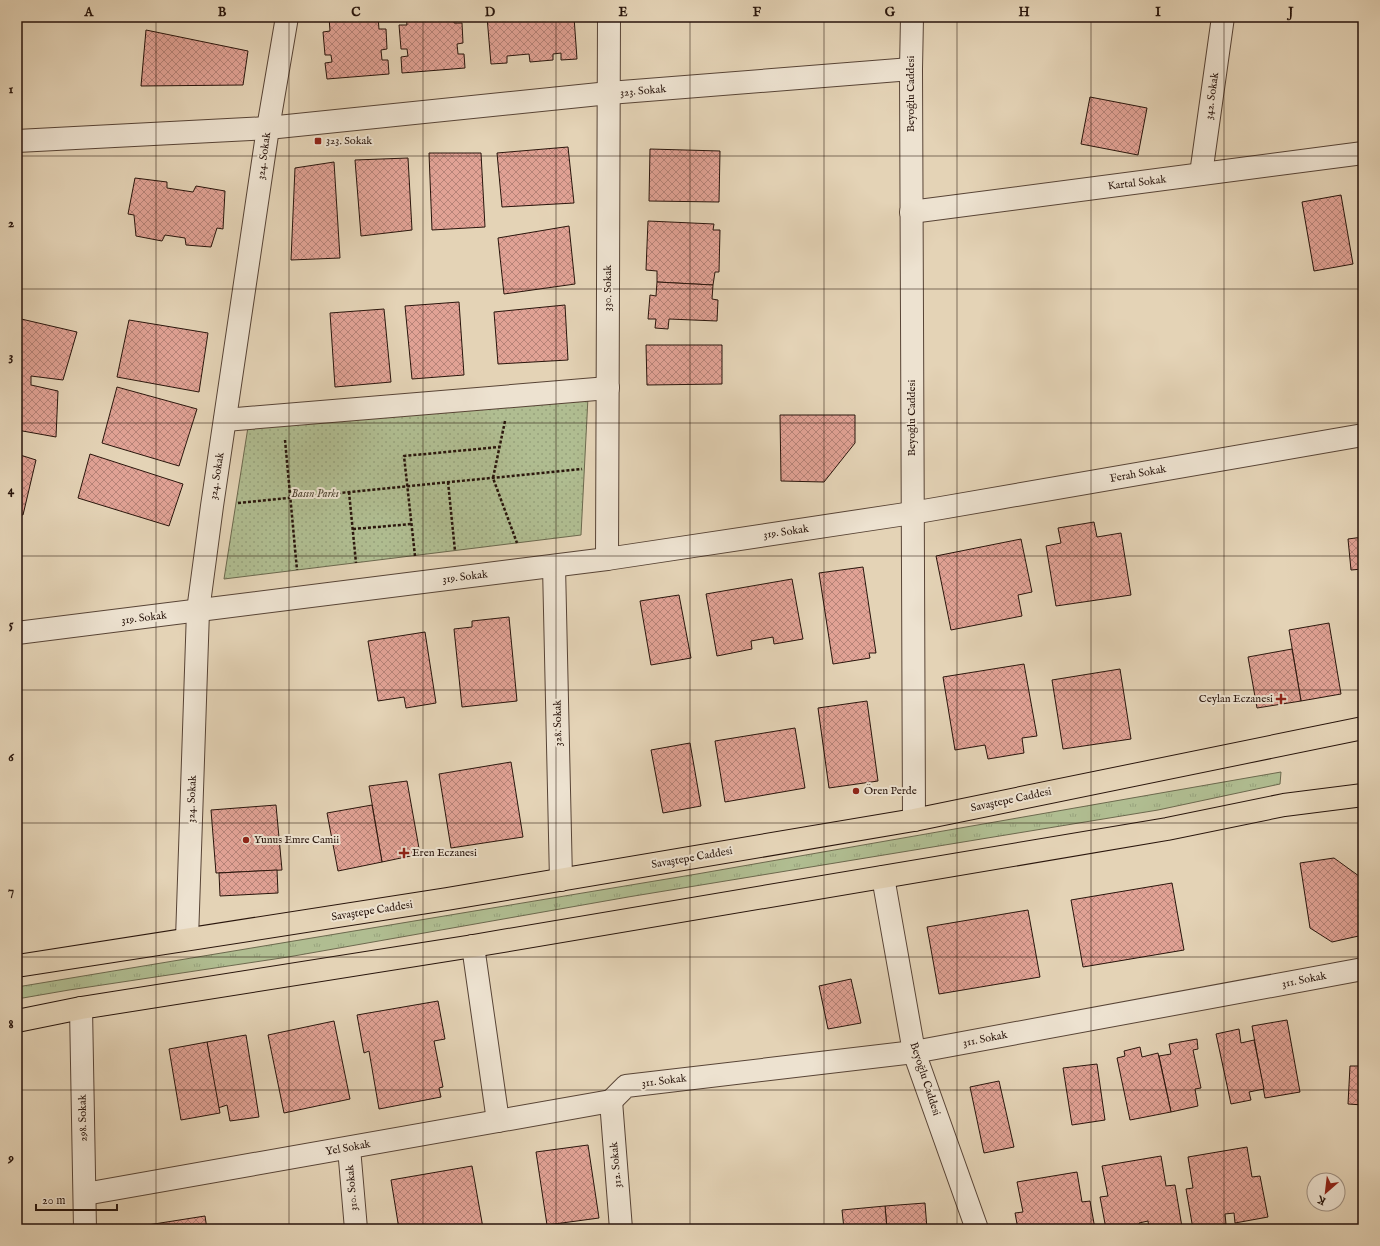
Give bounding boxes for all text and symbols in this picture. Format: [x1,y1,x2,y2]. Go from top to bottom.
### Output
text: A [84,4,95,21]
text: B [218,4,227,21]
text: C [351,4,361,21]
text: D [485,4,496,21]
text: E [618,4,628,21]
text: F [753,4,762,21]
text: G [885,4,896,21]
text: H [1018,4,1030,21]
text: I [1155,4,1161,21]
text: J [1286,4,1294,21]
street label: Beyoğlu Caddesi [904,56,918,132]
street label: 342. Sokak [1202,71,1222,120]
text: 1 [9,81,14,98]
street label: 323. Sokak [619,82,667,100]
street label: 324. Sokak [254,131,274,181]
place label: 323. Sokak [326,134,372,148]
marker: 323. Sokak [313,136,323,146]
street label: Kartal Sokak [1107,172,1167,194]
text: 2 [8,215,14,232]
street label: 330. Sokak [601,265,615,311]
text: 3 [9,348,14,365]
street label: Beyoğlu Caddesi [905,380,919,456]
street label: 324. Sokak [206,451,228,501]
street label: Ferah Sokak [1109,462,1167,486]
text: 4 [8,482,15,499]
park label: Basın Parkı [291,487,339,501]
street label: 319. Sokak [762,522,810,542]
street label: 319. Sokak [441,567,489,587]
street label: 319. Sokak [120,608,168,628]
text: 5 [9,616,14,633]
place label: Ceylan Eczanesi [1199,692,1273,706]
marker: Ceylan Eczanesi [1276,694,1286,704]
street label: 328. Sokak [551,700,565,746]
text: 6 [8,749,14,766]
street label: 324. Sokak [184,775,200,823]
place label: Ören Perde [864,784,917,798]
street label: Savaştepe Caddesi [969,785,1053,815]
marker: Ören Perde [851,786,861,796]
place label: Yunus Emre Camii [254,833,339,847]
marker: Yunus Emre Camii [241,835,251,845]
street label: Savaştepe Caddesi [650,844,734,872]
place label: Eren Eczanesi [412,846,477,860]
marker: Eren Eczanesi [399,848,409,858]
text: 7 [8,883,14,900]
street label: Savaştepe Caddesi [330,898,414,924]
street label: 311. Sokak [1281,969,1328,991]
text: 8 [8,1016,14,1033]
street label: 311. Sokak [962,1028,1009,1050]
street label: Beyoğlu Caddesi [906,1040,944,1118]
street label: 311. Sokak [641,1071,687,1091]
street label: 298. Sokak [76,1094,90,1142]
street label: Yel Sokak [324,1137,372,1159]
street label: 312. Sokak [607,1141,625,1189]
text: 9 [7,1150,14,1167]
street label: 310. Sokak [343,1164,361,1212]
north arrow [1306,1172,1346,1212]
scale bar [36,1186,117,1212]
text: K [1314,1191,1329,1208]
text: 20 m [42,1193,65,1208]

